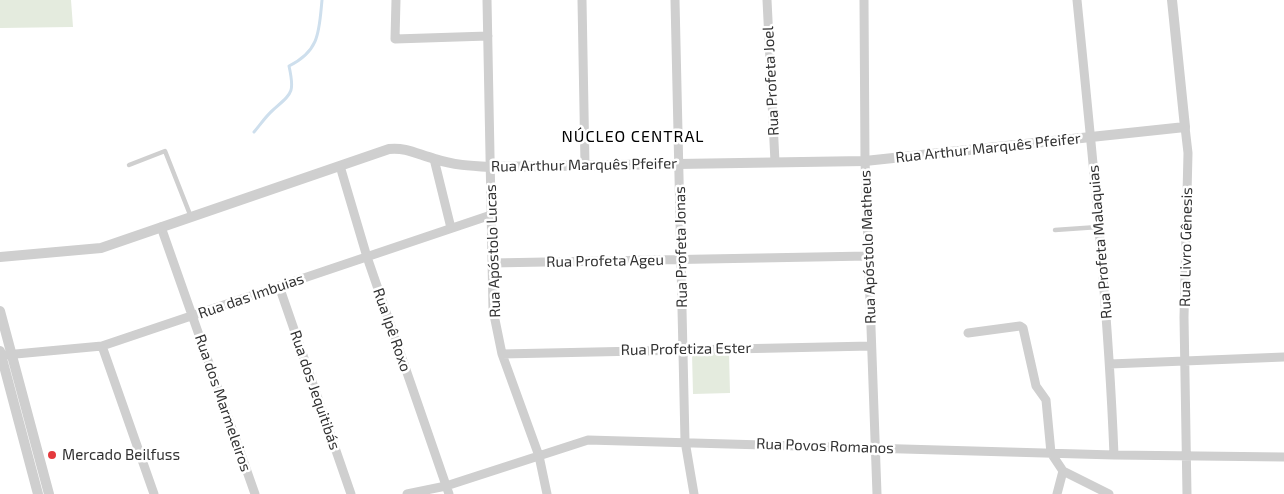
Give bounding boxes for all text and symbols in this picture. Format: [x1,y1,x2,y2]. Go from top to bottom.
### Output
street label: Rua Profeta Joel [759,26,783,136]
district label: NÚCLEO CENTRAL [560,127,706,147]
street label: Rua Arthur Marquês Pfeifer [894,129,1082,167]
street label: Rua Arthur Marquês Pfeifer [491,154,677,176]
street label: Rua Profeta Malaquias [1084,164,1116,320]
street label: Rua Apóstolo Matheus [856,170,880,324]
street label: Rua Apóstolo Lucas [482,184,504,318]
street label: Rua Profeta Jonas [671,186,691,308]
street label: Rua Livro Gênesis [1176,187,1196,307]
street label: Rua Profeta Ageu [546,251,664,271]
street label: Rua das Imbuias [196,269,306,323]
street label: Rua Ipê Roxo [369,286,415,374]
street label: Rua dos Jequitibás [286,328,344,452]
street label: Rua dos Marmeleiros [191,332,255,474]
street label: Rua Profetiza Ester [621,339,751,359]
street label: Rua Povos Romanos [756,435,894,457]
place label: Mercado Beilfuss [62,446,180,464]
marker: Mercado Beilfuss [46,449,58,461]

